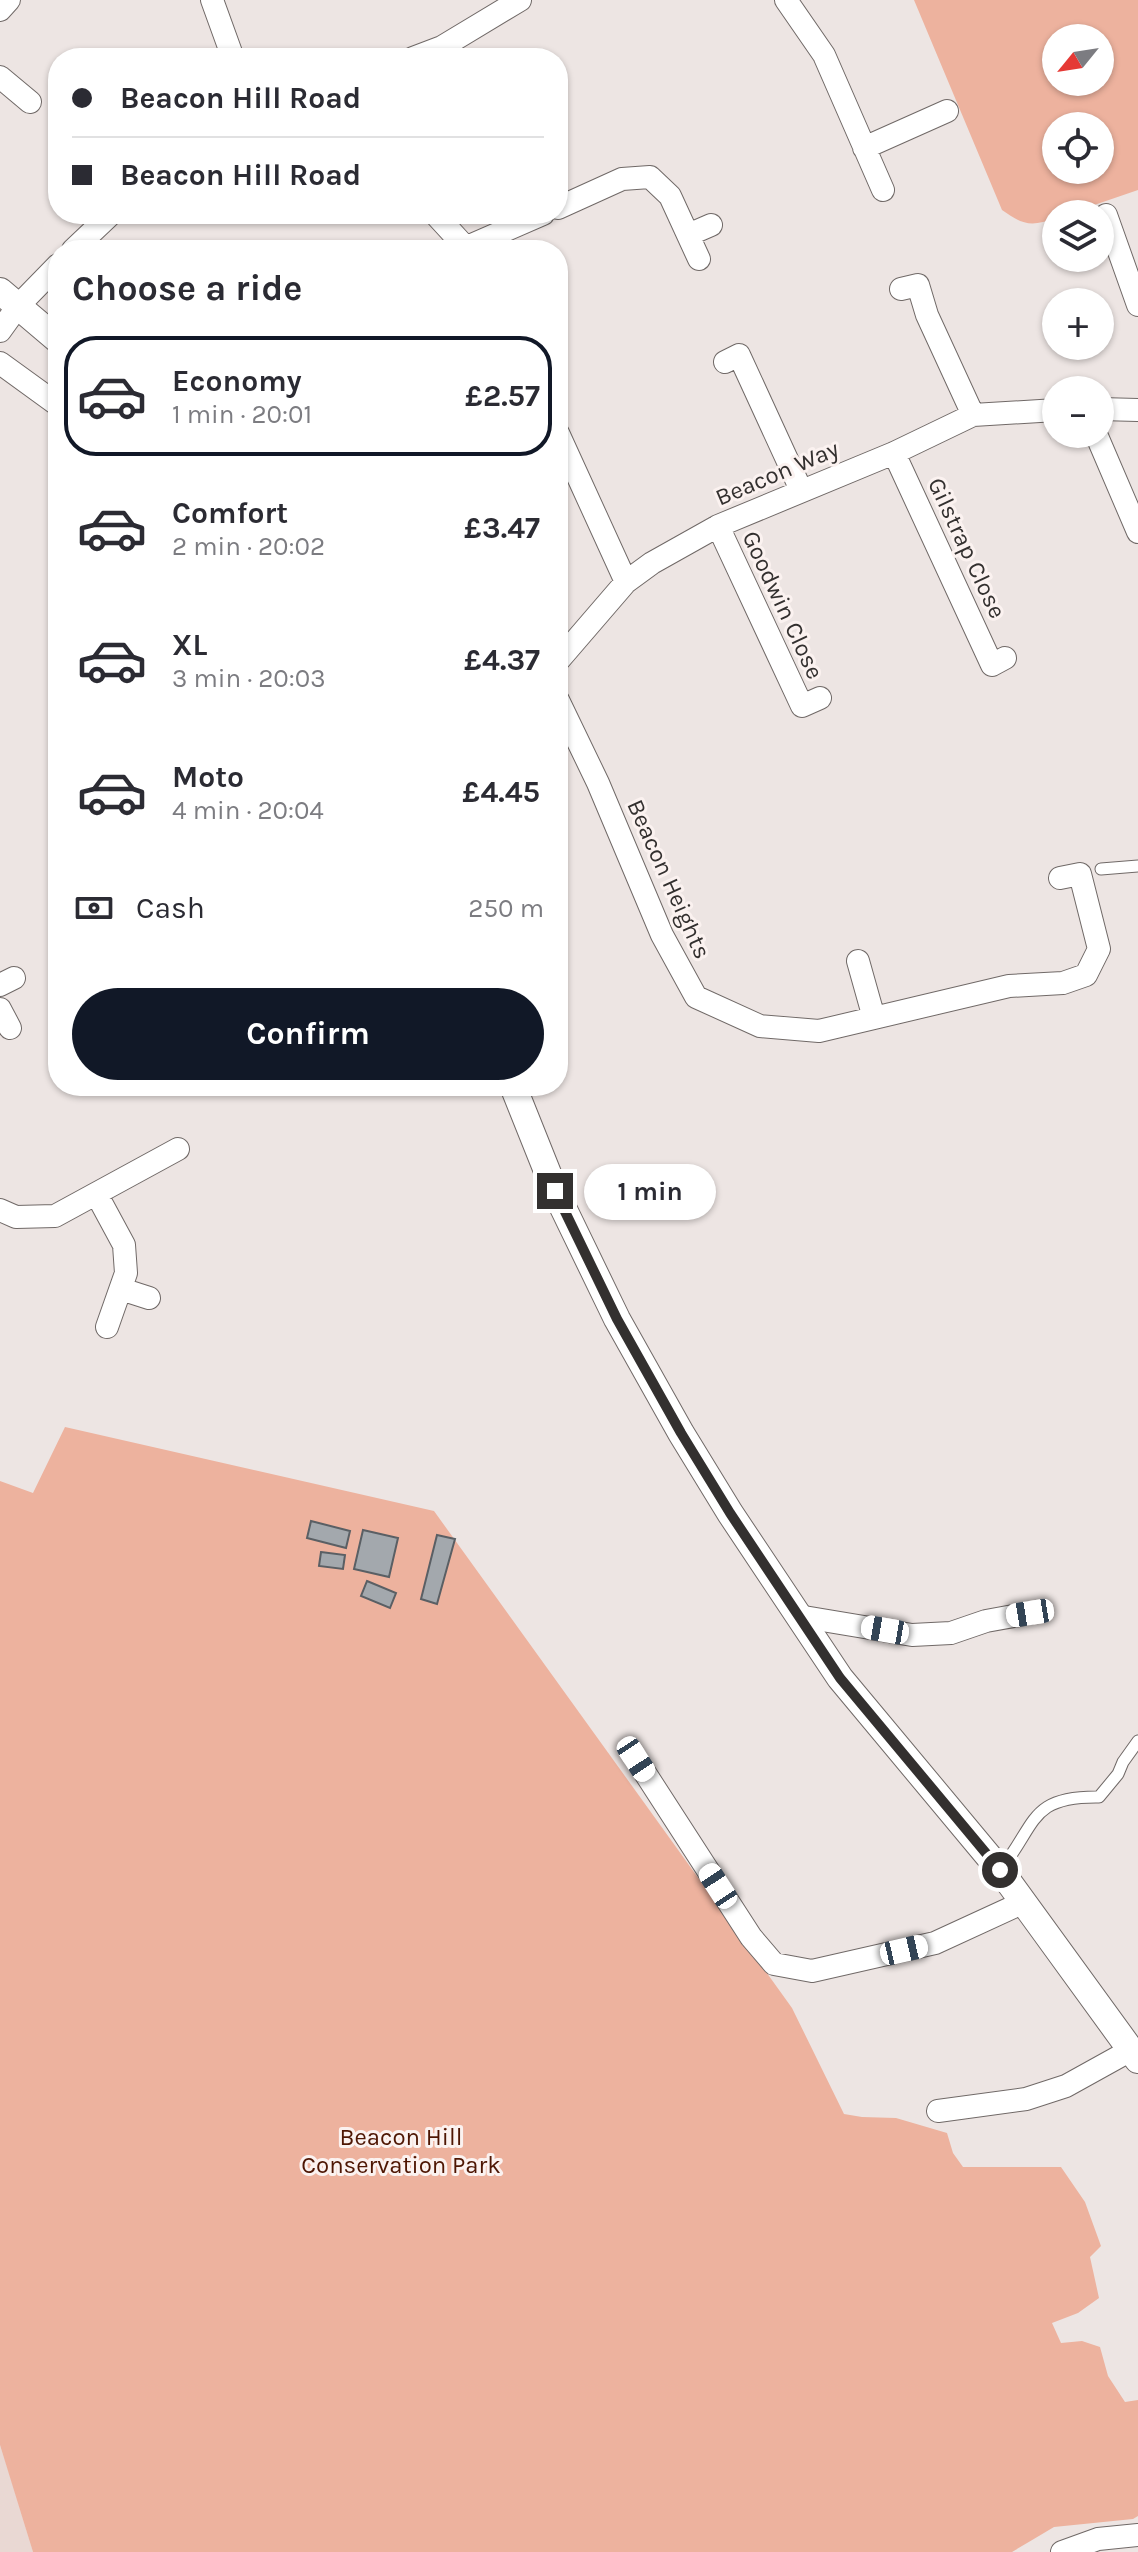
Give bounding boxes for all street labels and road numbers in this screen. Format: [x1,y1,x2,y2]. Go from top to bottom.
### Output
street label: Beacon Way [711,434,843,512]
street label: Gilstrap Close [922,473,1012,623]
street label: Goodwin Close [736,527,830,683]
street label: Beacon Heights [621,795,717,963]

